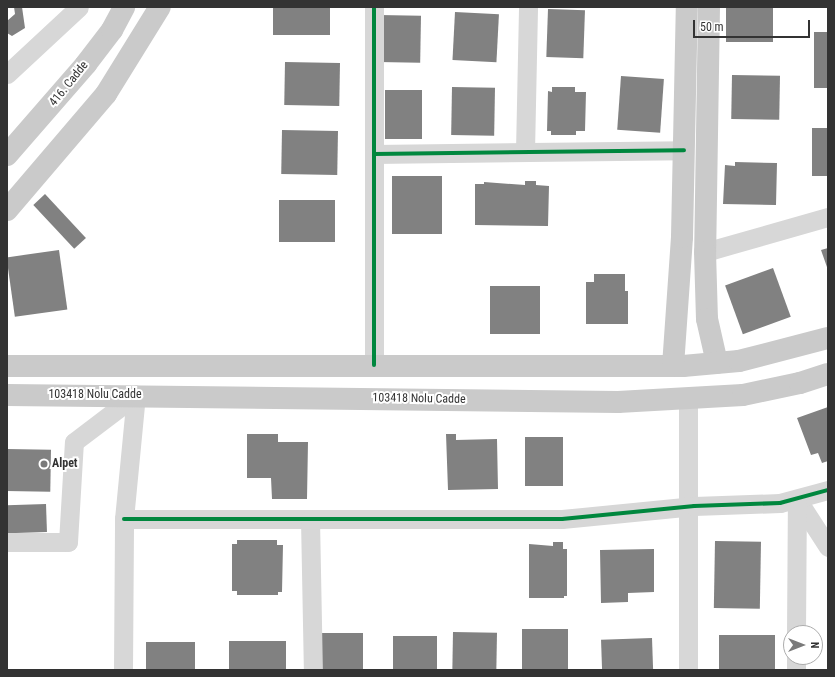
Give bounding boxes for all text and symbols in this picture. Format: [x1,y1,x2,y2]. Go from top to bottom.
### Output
scale bar [695,12,812,38]
text: 50 m [700,20,724,34]
street label: 416. Cadde [46,59,92,109]
street label: 103418 Nolu Cadde [48,388,142,402]
street label: 103418 Nolu Cadde [372,391,466,407]
place label: Alpet [52,457,78,471]
marker: Alpet [39,459,49,469]
north arrow [783,625,823,665]
text: N [808,642,821,648]

